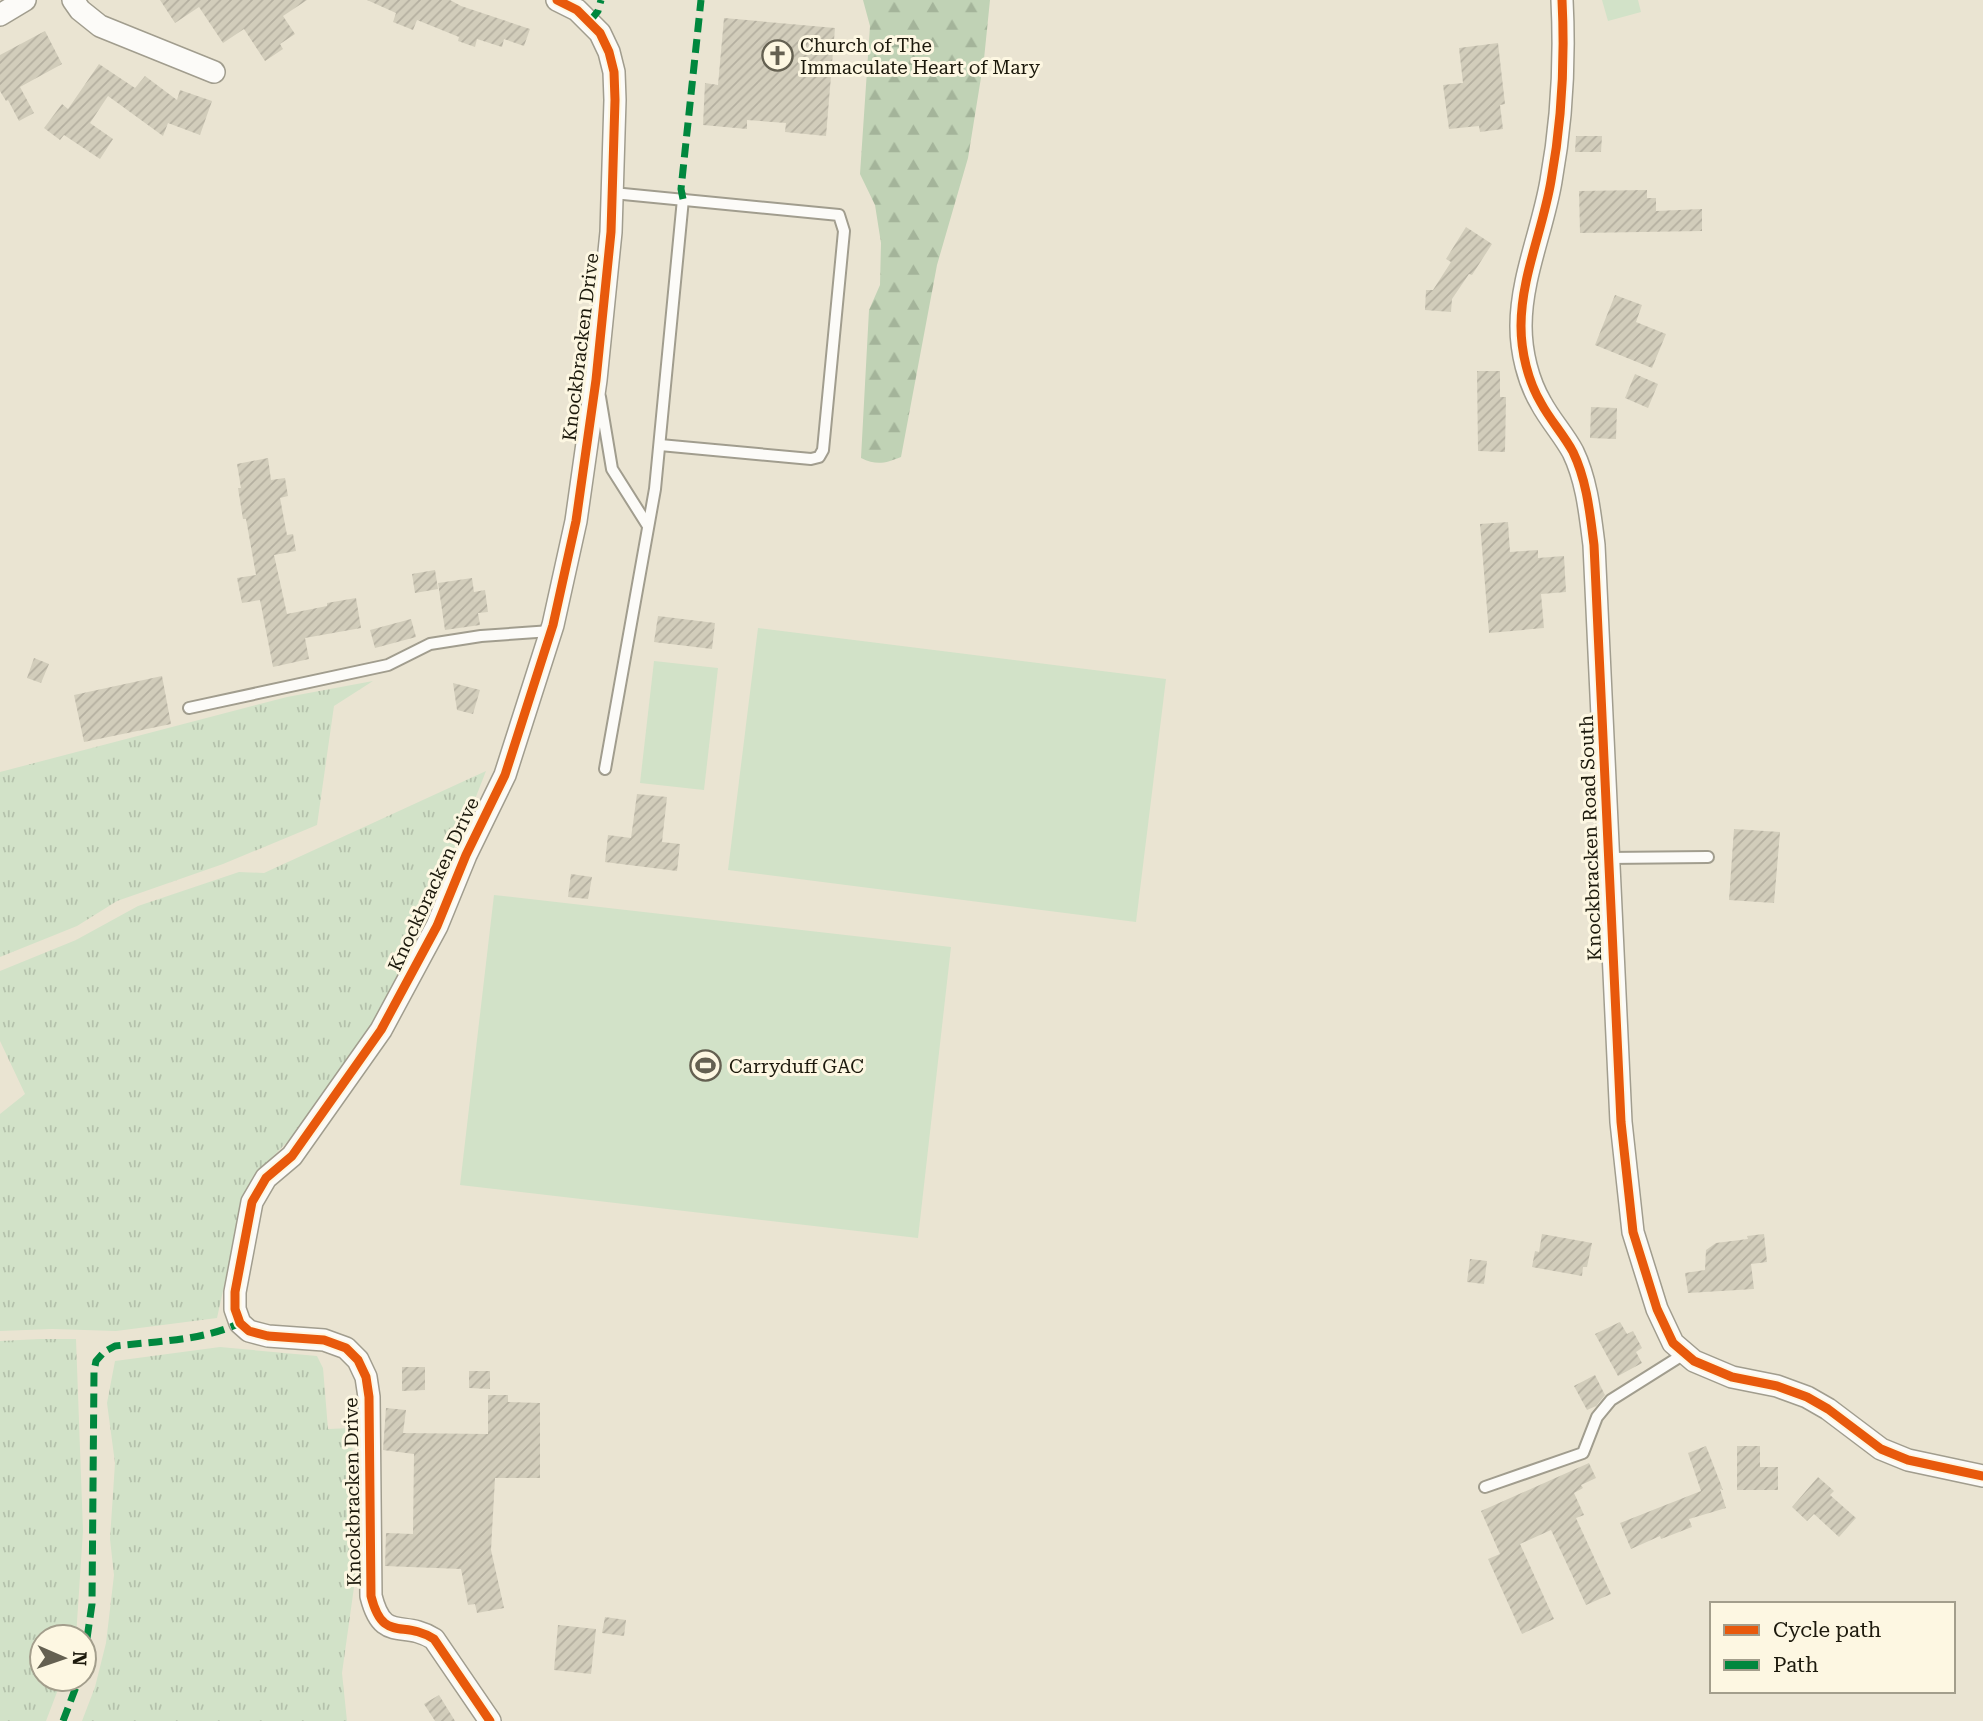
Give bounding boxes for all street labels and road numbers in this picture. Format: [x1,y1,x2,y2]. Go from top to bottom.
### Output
street label: Knockbracken Drive [558,252,603,442]
street label: Knockbracken Road South [1575,715,1606,961]
street label: Knockbracken Drive [383,794,484,975]
street label: Knockbracken Drive [339,1397,366,1587]

